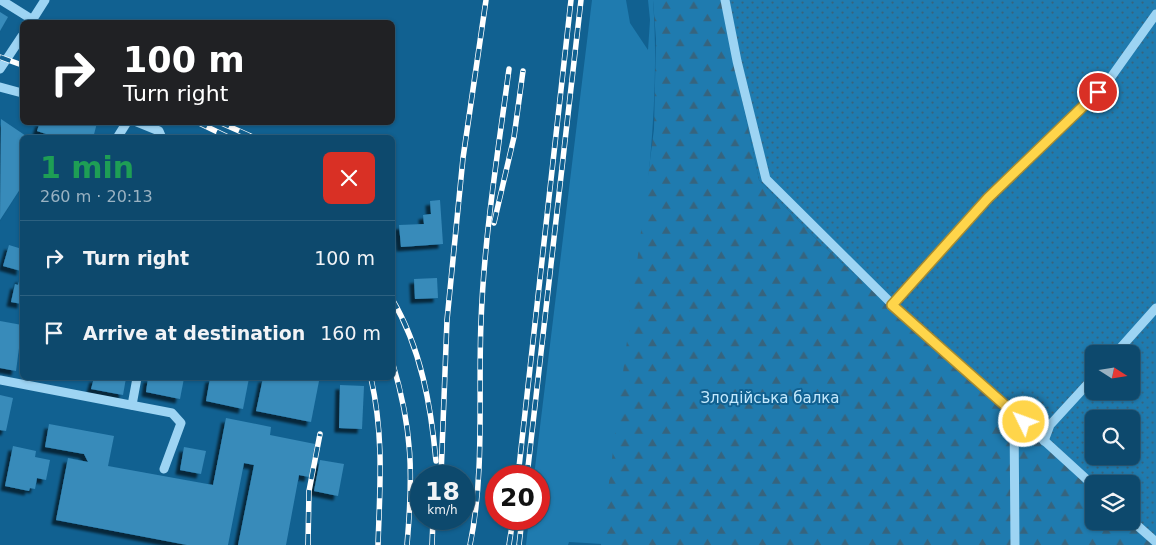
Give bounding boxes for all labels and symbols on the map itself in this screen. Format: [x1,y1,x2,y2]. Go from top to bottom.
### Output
pin [1077,71,1119,113]
north arrow [1085,345,1140,400]
park label: Злодійська балка [700,389,840,407]
position arrow [997,395,1049,447]
speed limit sign: 20 [485,465,550,530]

